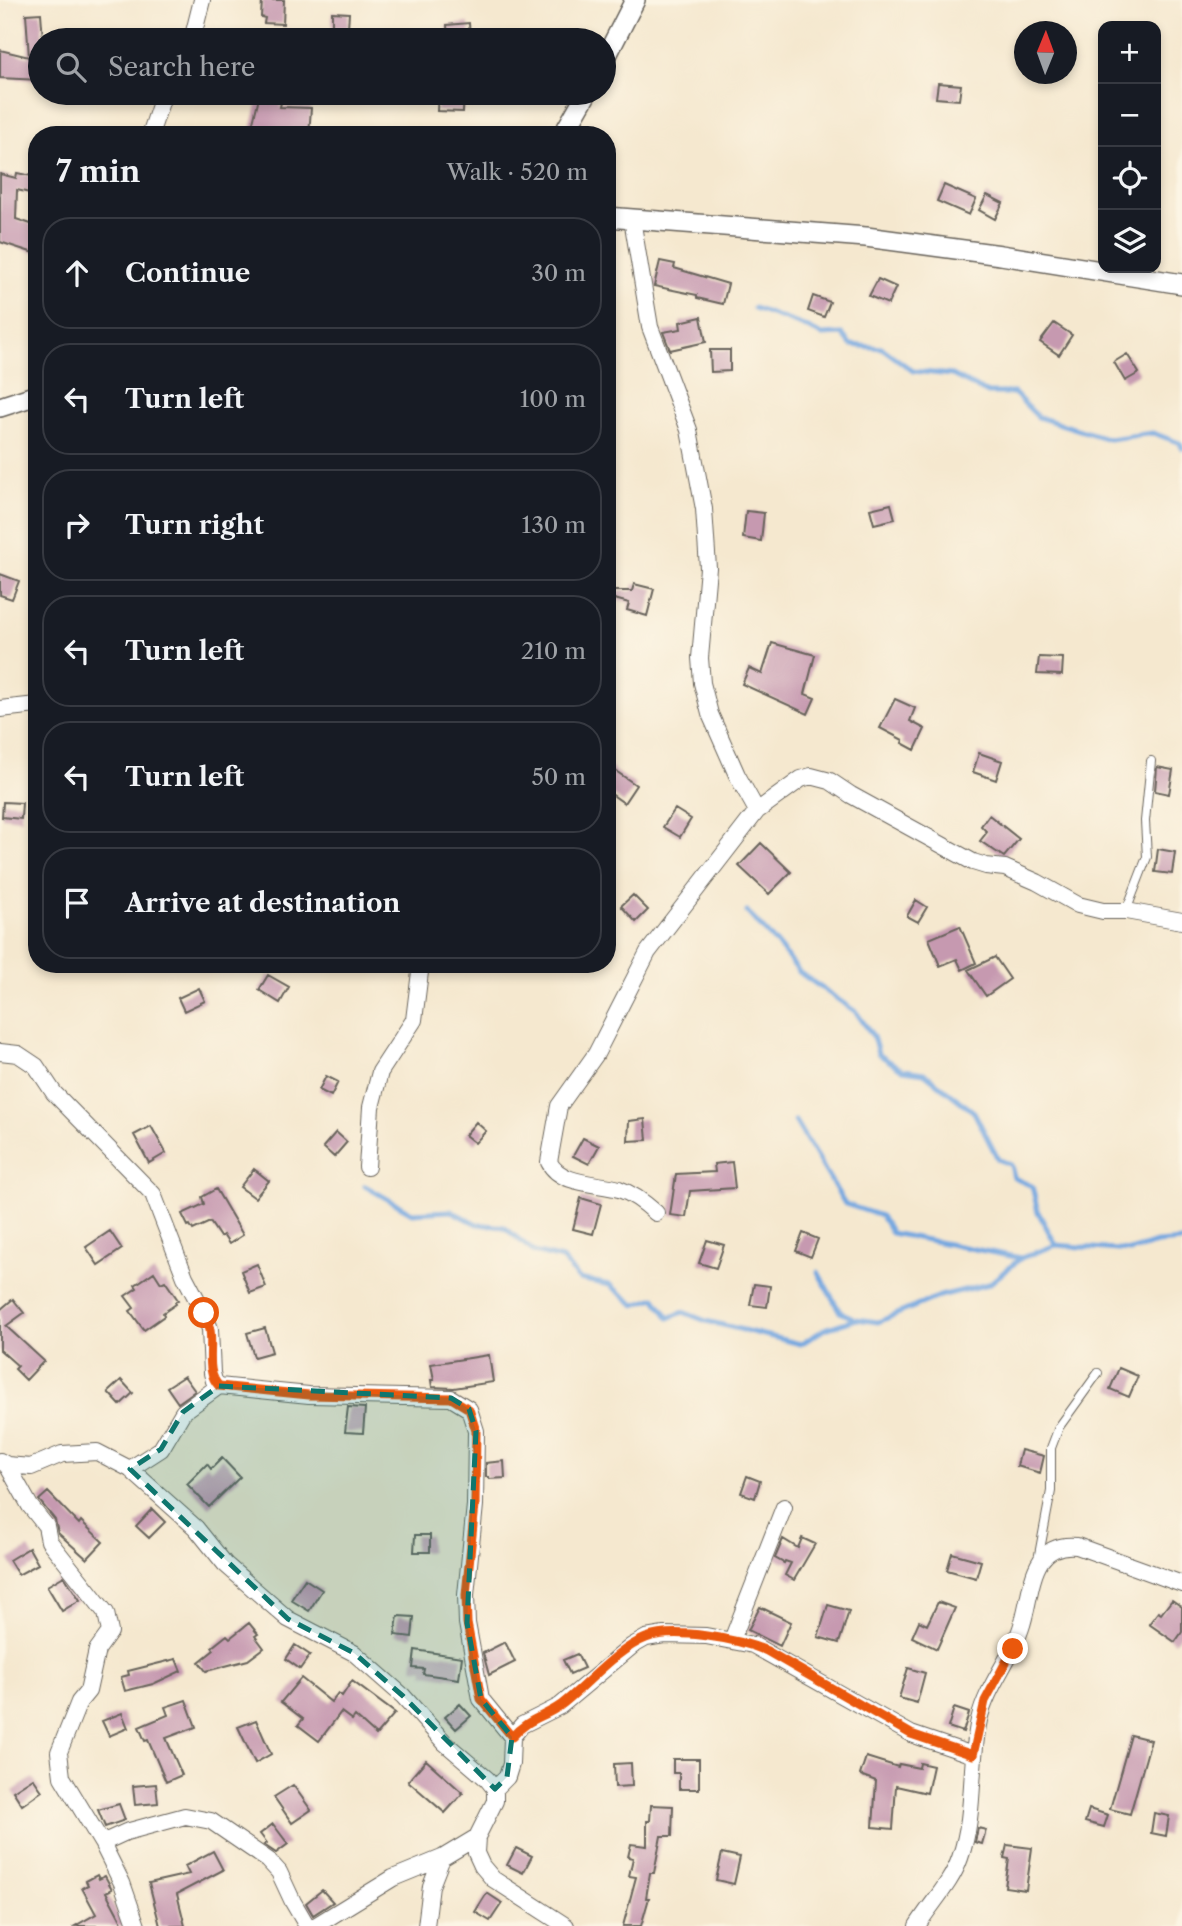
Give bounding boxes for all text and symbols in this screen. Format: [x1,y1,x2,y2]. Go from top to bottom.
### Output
north arrow [1014,21,1077,84]
map controls [1098,21,1161,273]
button: + [1098,21,1161,84]
search box [28,28,616,105]
icon: search [52,48,90,86]
text: Search here [108,51,255,83]
button: − [1098,84,1161,147]
button: locate [1098,147,1161,210]
text: 7 min [56,153,140,190]
text: Walk · 520 m [447,158,588,186]
button: layers [1098,210,1161,273]
icon: ahead [58,254,96,292]
text: Continue [125,257,250,289]
text: 30 m [531,259,586,287]
icon: left [58,380,96,418]
text: Turn left [125,383,244,415]
text: 100 m [520,385,586,413]
icon: right [58,506,96,544]
text: Turn right [125,509,264,541]
text: 130 m [522,511,586,539]
icon: left [58,632,96,670]
text: Turn left [125,635,244,667]
text: 210 m [521,637,586,665]
icon: left [58,758,96,796]
text: Turn left [125,761,244,793]
text: 50 m [531,763,586,791]
icon: arrive [58,884,96,922]
text: Arrive at destination [125,887,400,919]
route start [188,1297,219,1328]
route end [997,1633,1028,1664]

